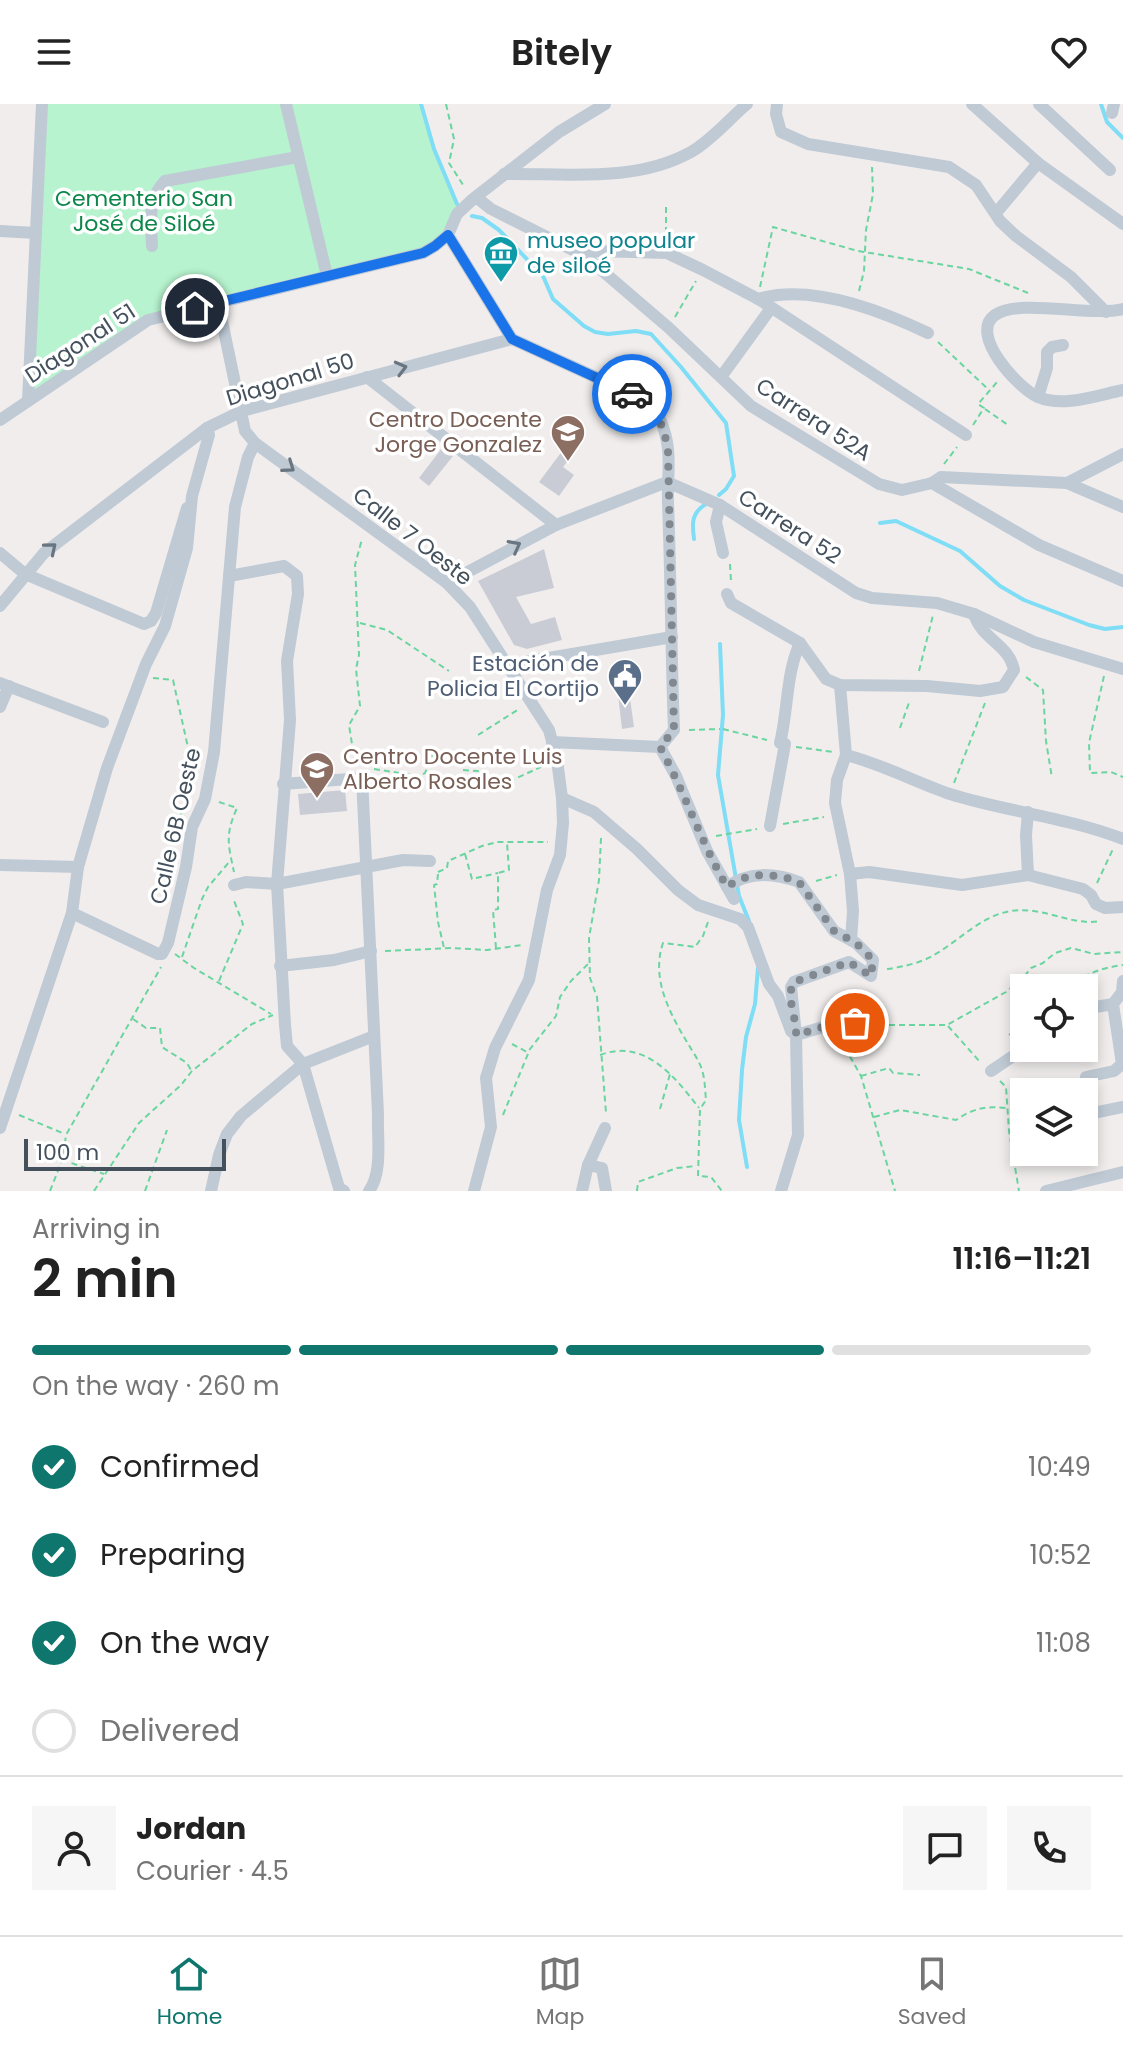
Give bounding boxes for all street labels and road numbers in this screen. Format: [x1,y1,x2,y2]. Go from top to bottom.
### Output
street label: Diagonal 51 [19,296,142,391]
street label: Diagonal 50 [222,345,358,414]
street label: Carrera 52A [750,370,878,469]
street label: Calle 7 Oeste [346,480,479,593]
street label: Carrera 52 [732,481,847,571]
street label: Calle 6B Oeste [142,745,209,907]

